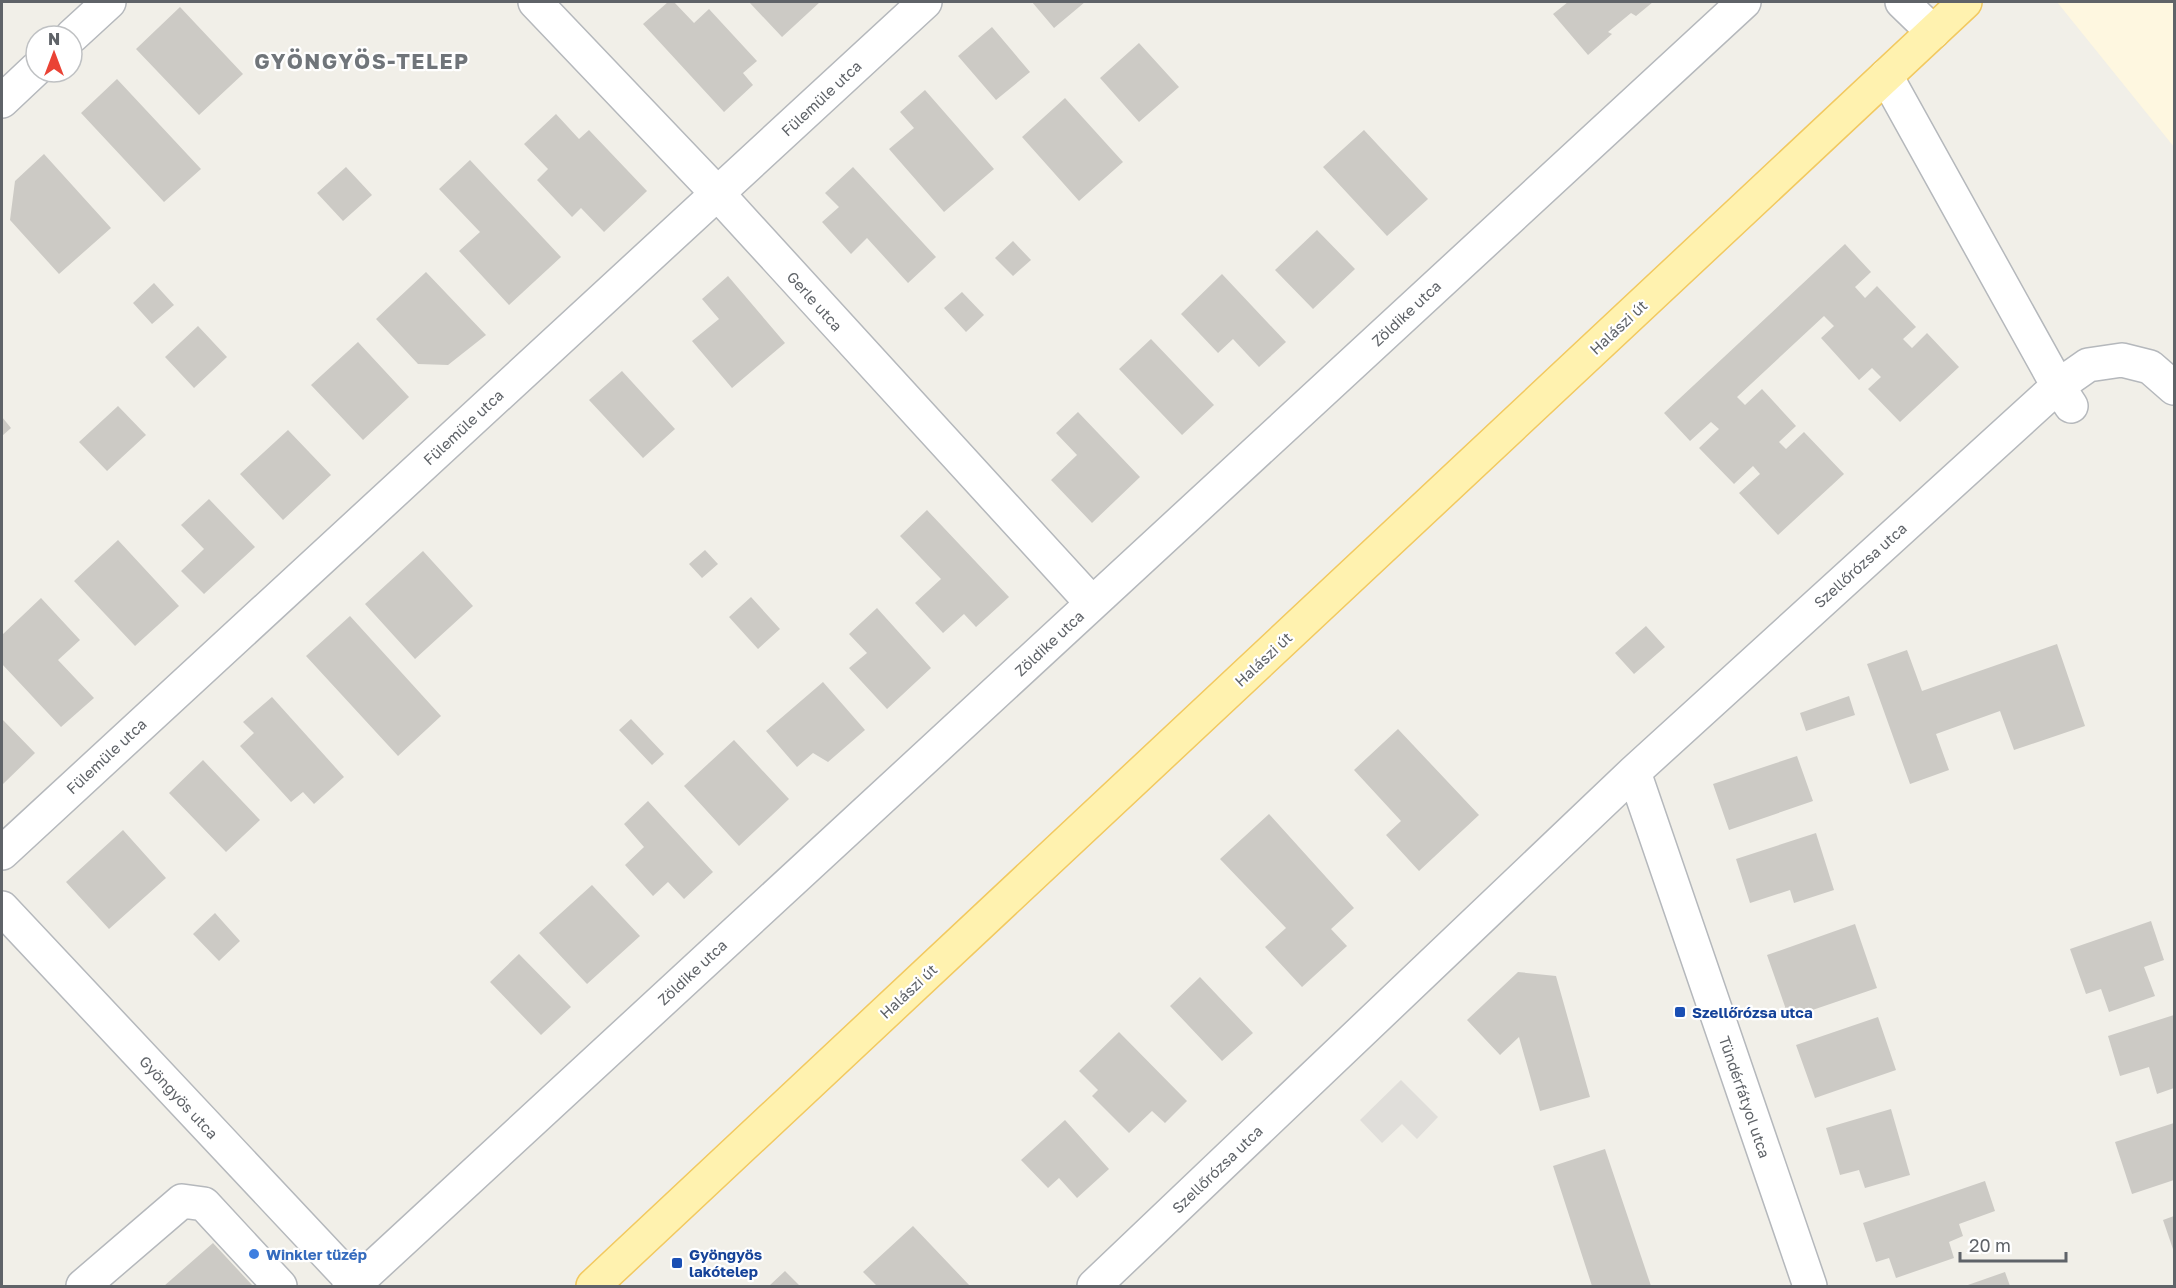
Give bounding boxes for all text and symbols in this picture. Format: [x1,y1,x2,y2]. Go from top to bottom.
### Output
north arrow [24,24,84,84]
text: N [48,29,60,49]
district label: GYÖNGYÖS-TELEP [254,48,470,74]
street label: Fülemüle utca [777,56,865,140]
street label: Gerle utca [784,267,846,335]
street label: Zöldike utca [1368,276,1444,350]
street label: Halászi út [1586,296,1650,358]
street label: Fülemüle utca [419,385,507,469]
street label: Szellőrózsa utca [1810,519,1910,611]
street label: Zöldike utca [1011,606,1087,680]
street label: Halászi út [1231,628,1295,690]
street label: Fülemüle utca [62,714,150,798]
street label: Zöldike utca [654,935,730,1009]
street label: Halászi út [876,960,940,1022]
place label: Szellőrózsa utca [1692,1003,1813,1021]
marker: Szellőrózsa utca [1673,1005,1687,1019]
street label: Tündérfátyol utca [1716,1034,1774,1160]
street label: Gyöngyös utca [136,1052,222,1142]
street label: Szellőrózsa utca [1168,1121,1266,1217]
scale bar [1960,1225,2066,1263]
text: 20 m [1969,1234,2011,1256]
place label: Winkler tüzép [266,1245,367,1263]
place label: Gyöngyös lakótelep [689,1245,762,1280]
marker: Winkler tüzép [247,1247,261,1261]
marker: Gyöngyös lakótelep [670,1256,684,1270]

